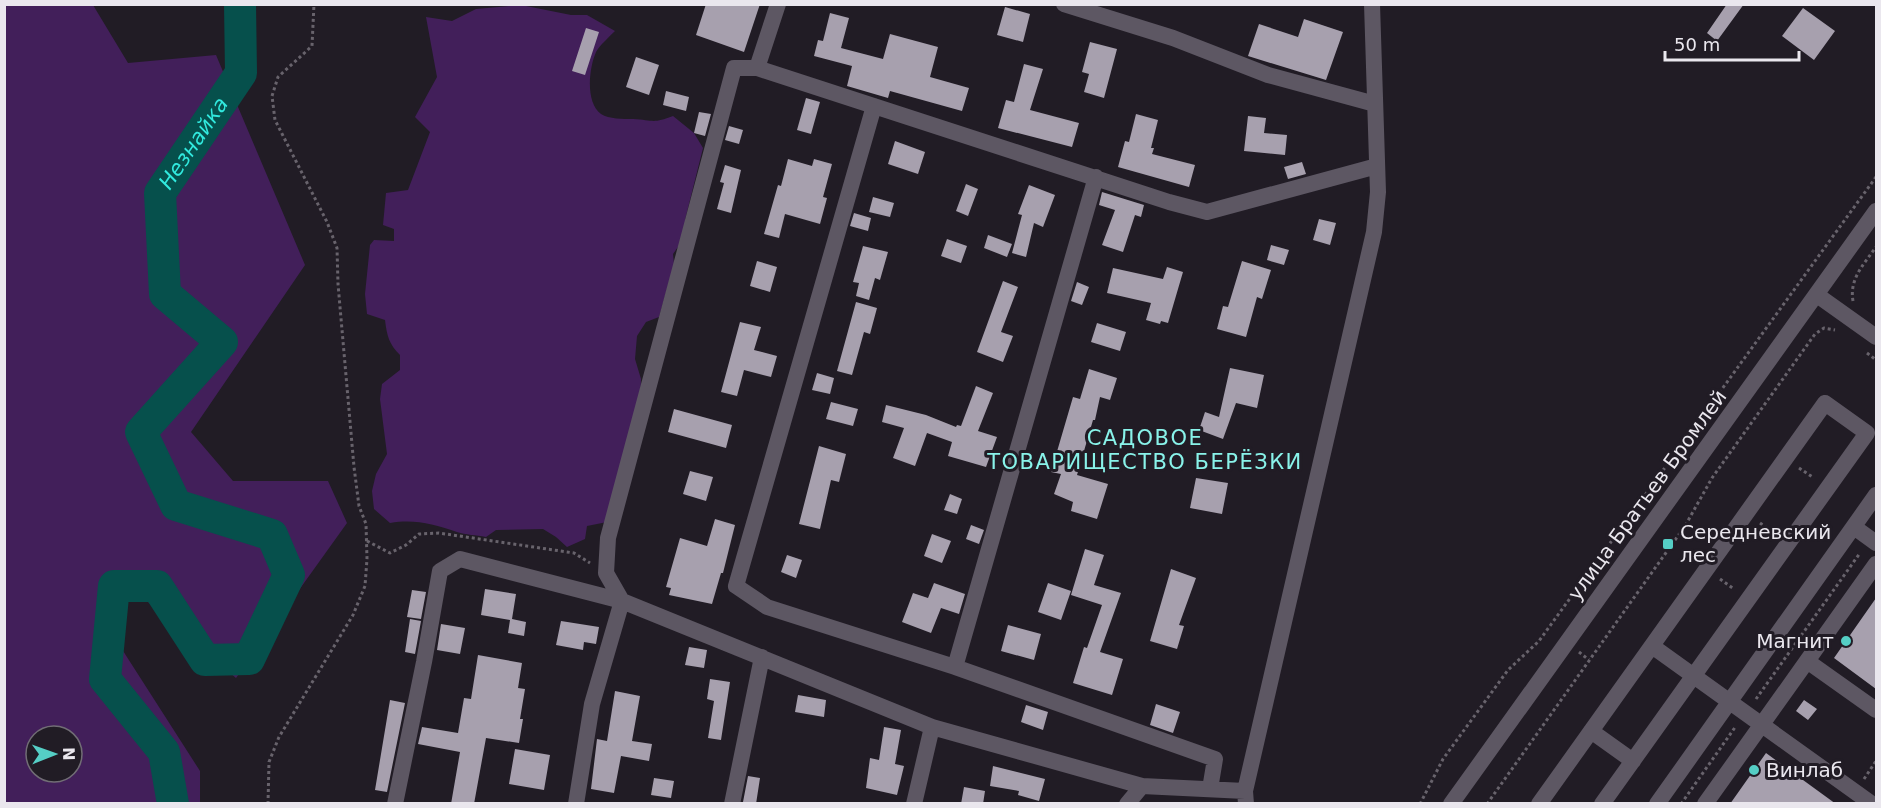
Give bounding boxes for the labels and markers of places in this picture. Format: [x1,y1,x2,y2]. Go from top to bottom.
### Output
place label: Середневский лес [1680,520,1831,567]
marker: Середневский лес [1661,537,1675,551]
place label: Магнит [1756,629,1834,653]
marker: Магнит [1839,634,1853,648]
place label: Винлаб [1766,758,1843,782]
marker: Винлаб [1747,763,1761,777]

